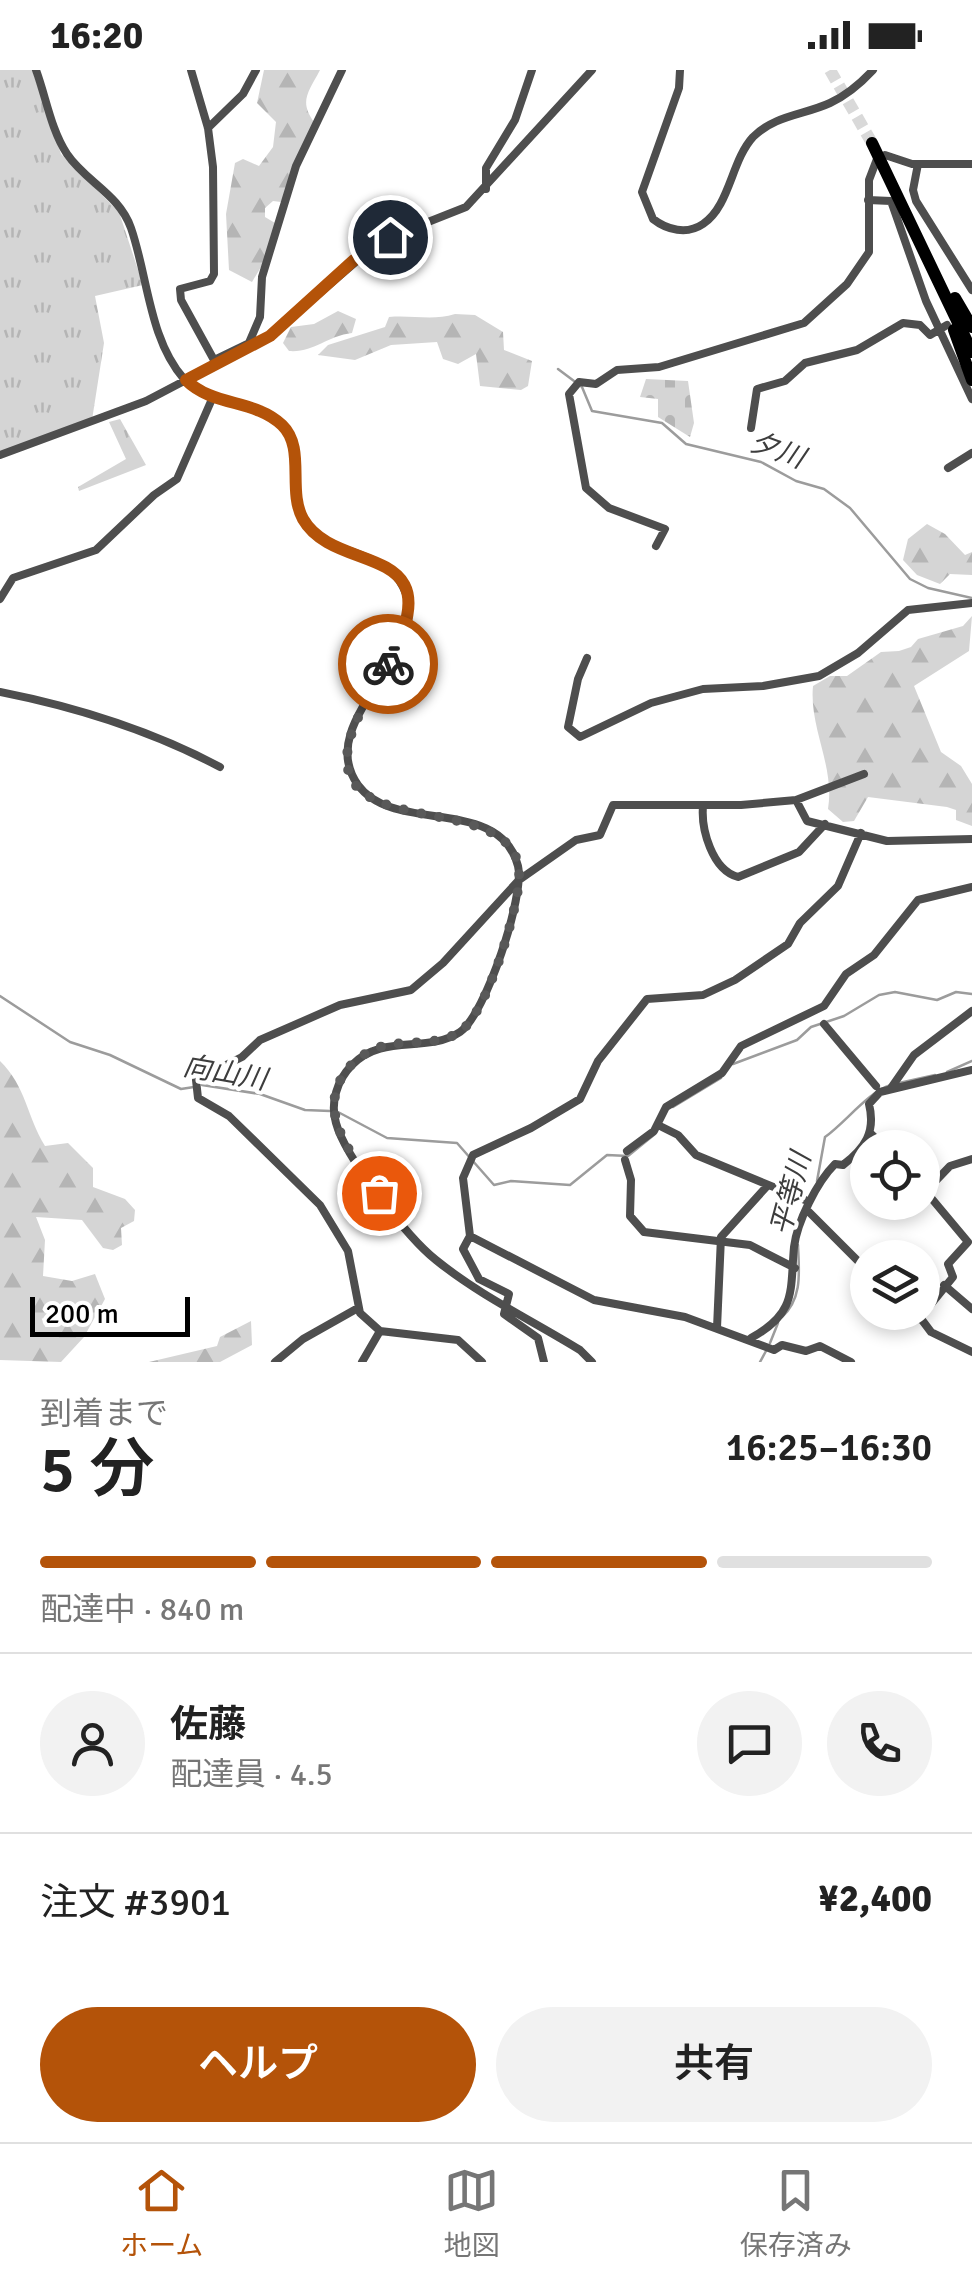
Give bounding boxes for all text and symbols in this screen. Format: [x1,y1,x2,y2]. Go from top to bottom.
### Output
text: 16:20 [50,12,143,59]
pin [348,195,433,280]
icon: home [363,210,418,265]
water label: 夕川 [745,424,812,477]
courier [338,614,438,714]
icon: bike [361,637,416,692]
water label: 向山川 [181,1049,272,1098]
map controls [850,1130,940,1330]
button: locate [850,1130,940,1220]
water label: 平等川 [764,1146,819,1239]
pin [337,1151,422,1236]
icon: bag [352,1166,407,1221]
button: layers [850,1240,940,1330]
scale bar [30,1292,190,1336]
text: 200 m [45,1297,119,1331]
text: 到着まで [40,1394,168,1433]
text: 16:25–16:30 [726,1424,932,1471]
text: 5 分 [40,1430,154,1510]
text: 配達中 · 840 m [40,1590,244,1629]
button: person [40,1691,145,1796]
button: chat [697,1691,802,1796]
button: phone [827,1691,932,1796]
text: 佐藤 [170,1701,246,1748]
text: 配達員 · 4.5 [170,1755,333,1794]
text: ¥2,400 [818,1875,932,1922]
text: 注文 #3901 [40,1879,231,1926]
button: ヘルプ [40,2007,476,2122]
button: 共有 [496,2007,932,2122]
tab: ホーム [120,2163,203,2263]
tab: 地図 [444,2163,500,2263]
tab: 保存済み [740,2163,852,2263]

